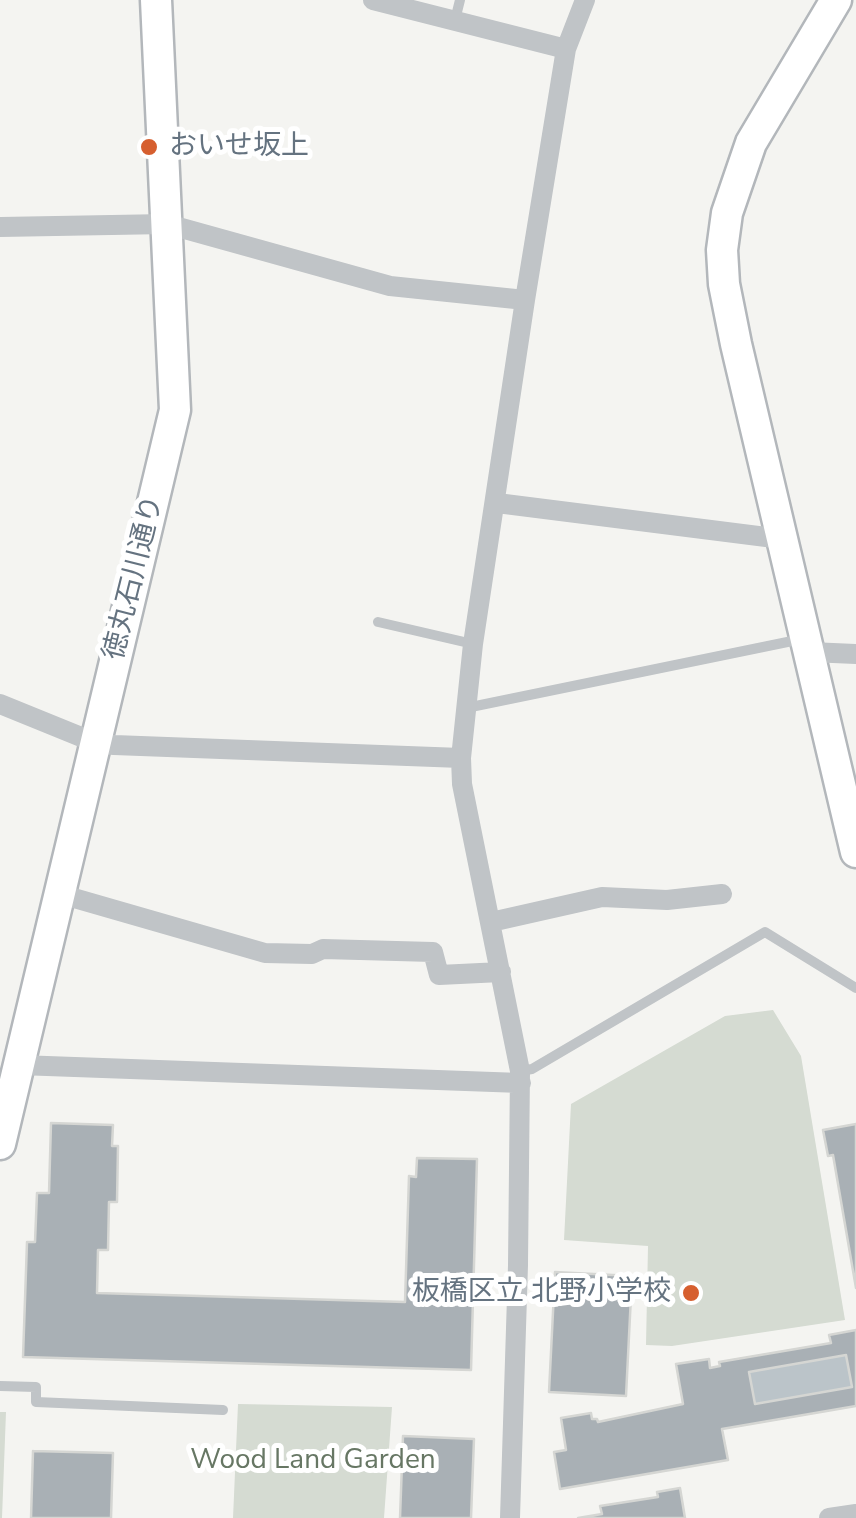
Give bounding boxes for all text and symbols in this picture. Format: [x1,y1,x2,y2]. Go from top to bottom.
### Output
place label: おいせ坂上 [169,130,309,164]
marker: おいせ坂上 [138,136,160,158]
street label: 徳丸石川通り [98,492,172,664]
place label: 板橋区立 北野小学校 [412,1276,671,1310]
marker: 板橋区立 北野小学校 [680,1282,702,1304]
park label: Wood Land Garden [190,1444,436,1478]

